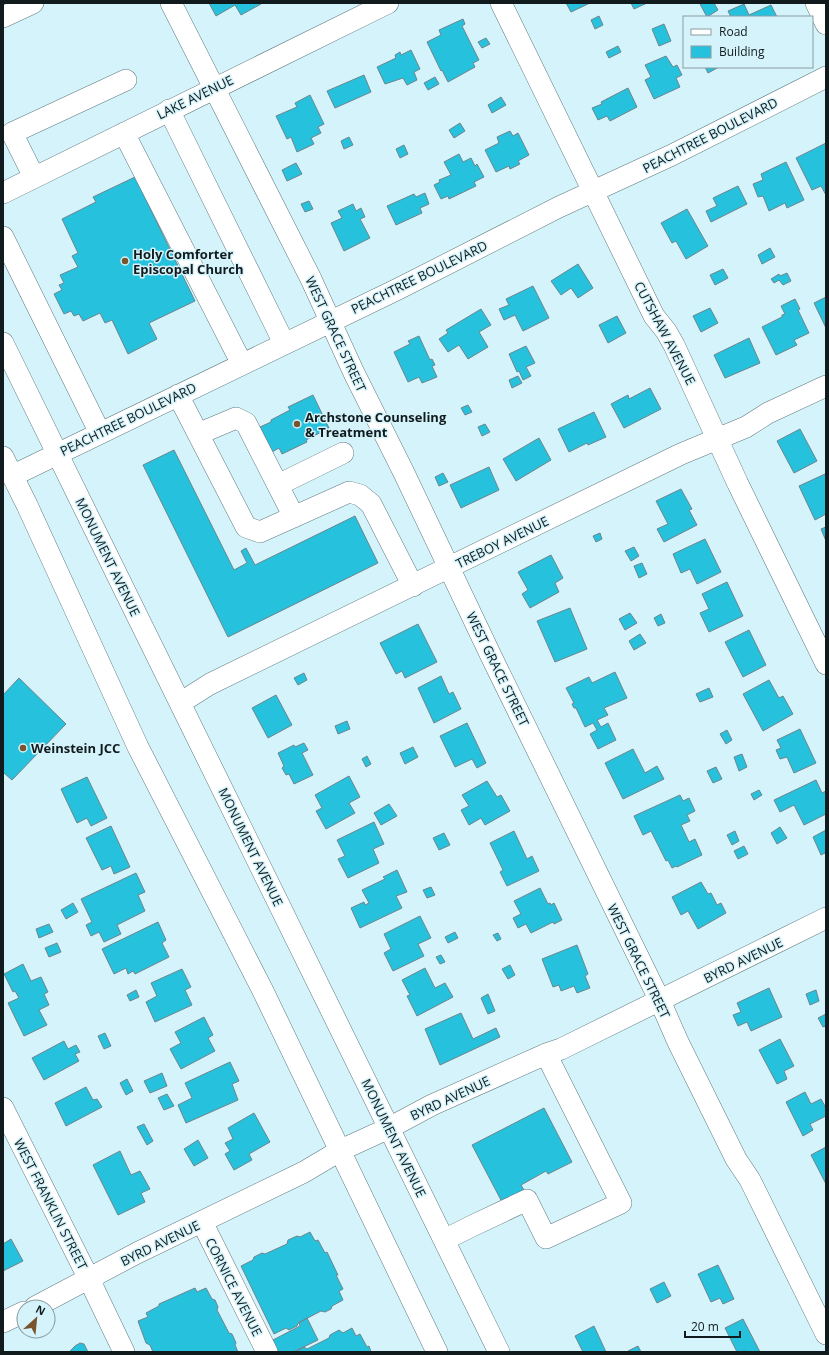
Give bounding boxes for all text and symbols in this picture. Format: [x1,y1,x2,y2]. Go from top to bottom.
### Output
legend [683,16,813,68]
text: Road [719,23,748,40]
text: Building [719,43,765,60]
street label: LAKE AVENUE [154,71,236,123]
street label: PEACHTREE BOULEVARD [639,93,781,177]
street label: PEACHTREE BOULEVARD [348,236,490,318]
place label: Holy Comforter Episcopal Church [133,245,244,278]
marker: Holy Comforter Episcopal Church [120,256,130,266]
street label: WEST GRACE STREET [301,273,371,395]
street label: CUTSHAW AVENUE [630,278,700,388]
street label: PEACHTREE BOULEVARD [57,378,199,460]
place label: Archstone Counseling & Treatment [305,408,447,441]
marker: Archstone Counseling & Treatment [292,419,302,429]
street label: MONUMENT AVENUE [71,495,145,619]
street label: TREBOY AVENUE [453,512,551,572]
street label: WEST GRACE STREET [462,609,534,730]
place label: Weinstein JCC [31,739,120,757]
marker: Weinstein JCC [18,743,28,753]
street label: MONUMENT AVENUE [214,785,288,909]
street label: WEST GRACE STREET [603,901,675,1022]
street label: BYRD AVENUE [700,933,786,987]
street label: BYRD AVENUE [407,1072,493,1124]
street label: MONUMENT AVENUE [357,1076,431,1200]
street label: WEST FRANKLIN STREET [10,1135,92,1273]
street label: BYRD AVENUE [117,1216,203,1270]
street label: CORNICE AVENUE [201,1235,267,1339]
north arrow [16,1299,56,1339]
text: N [33,1301,48,1318]
scale bar [685,1313,740,1339]
text: 20 m [691,1318,719,1335]

